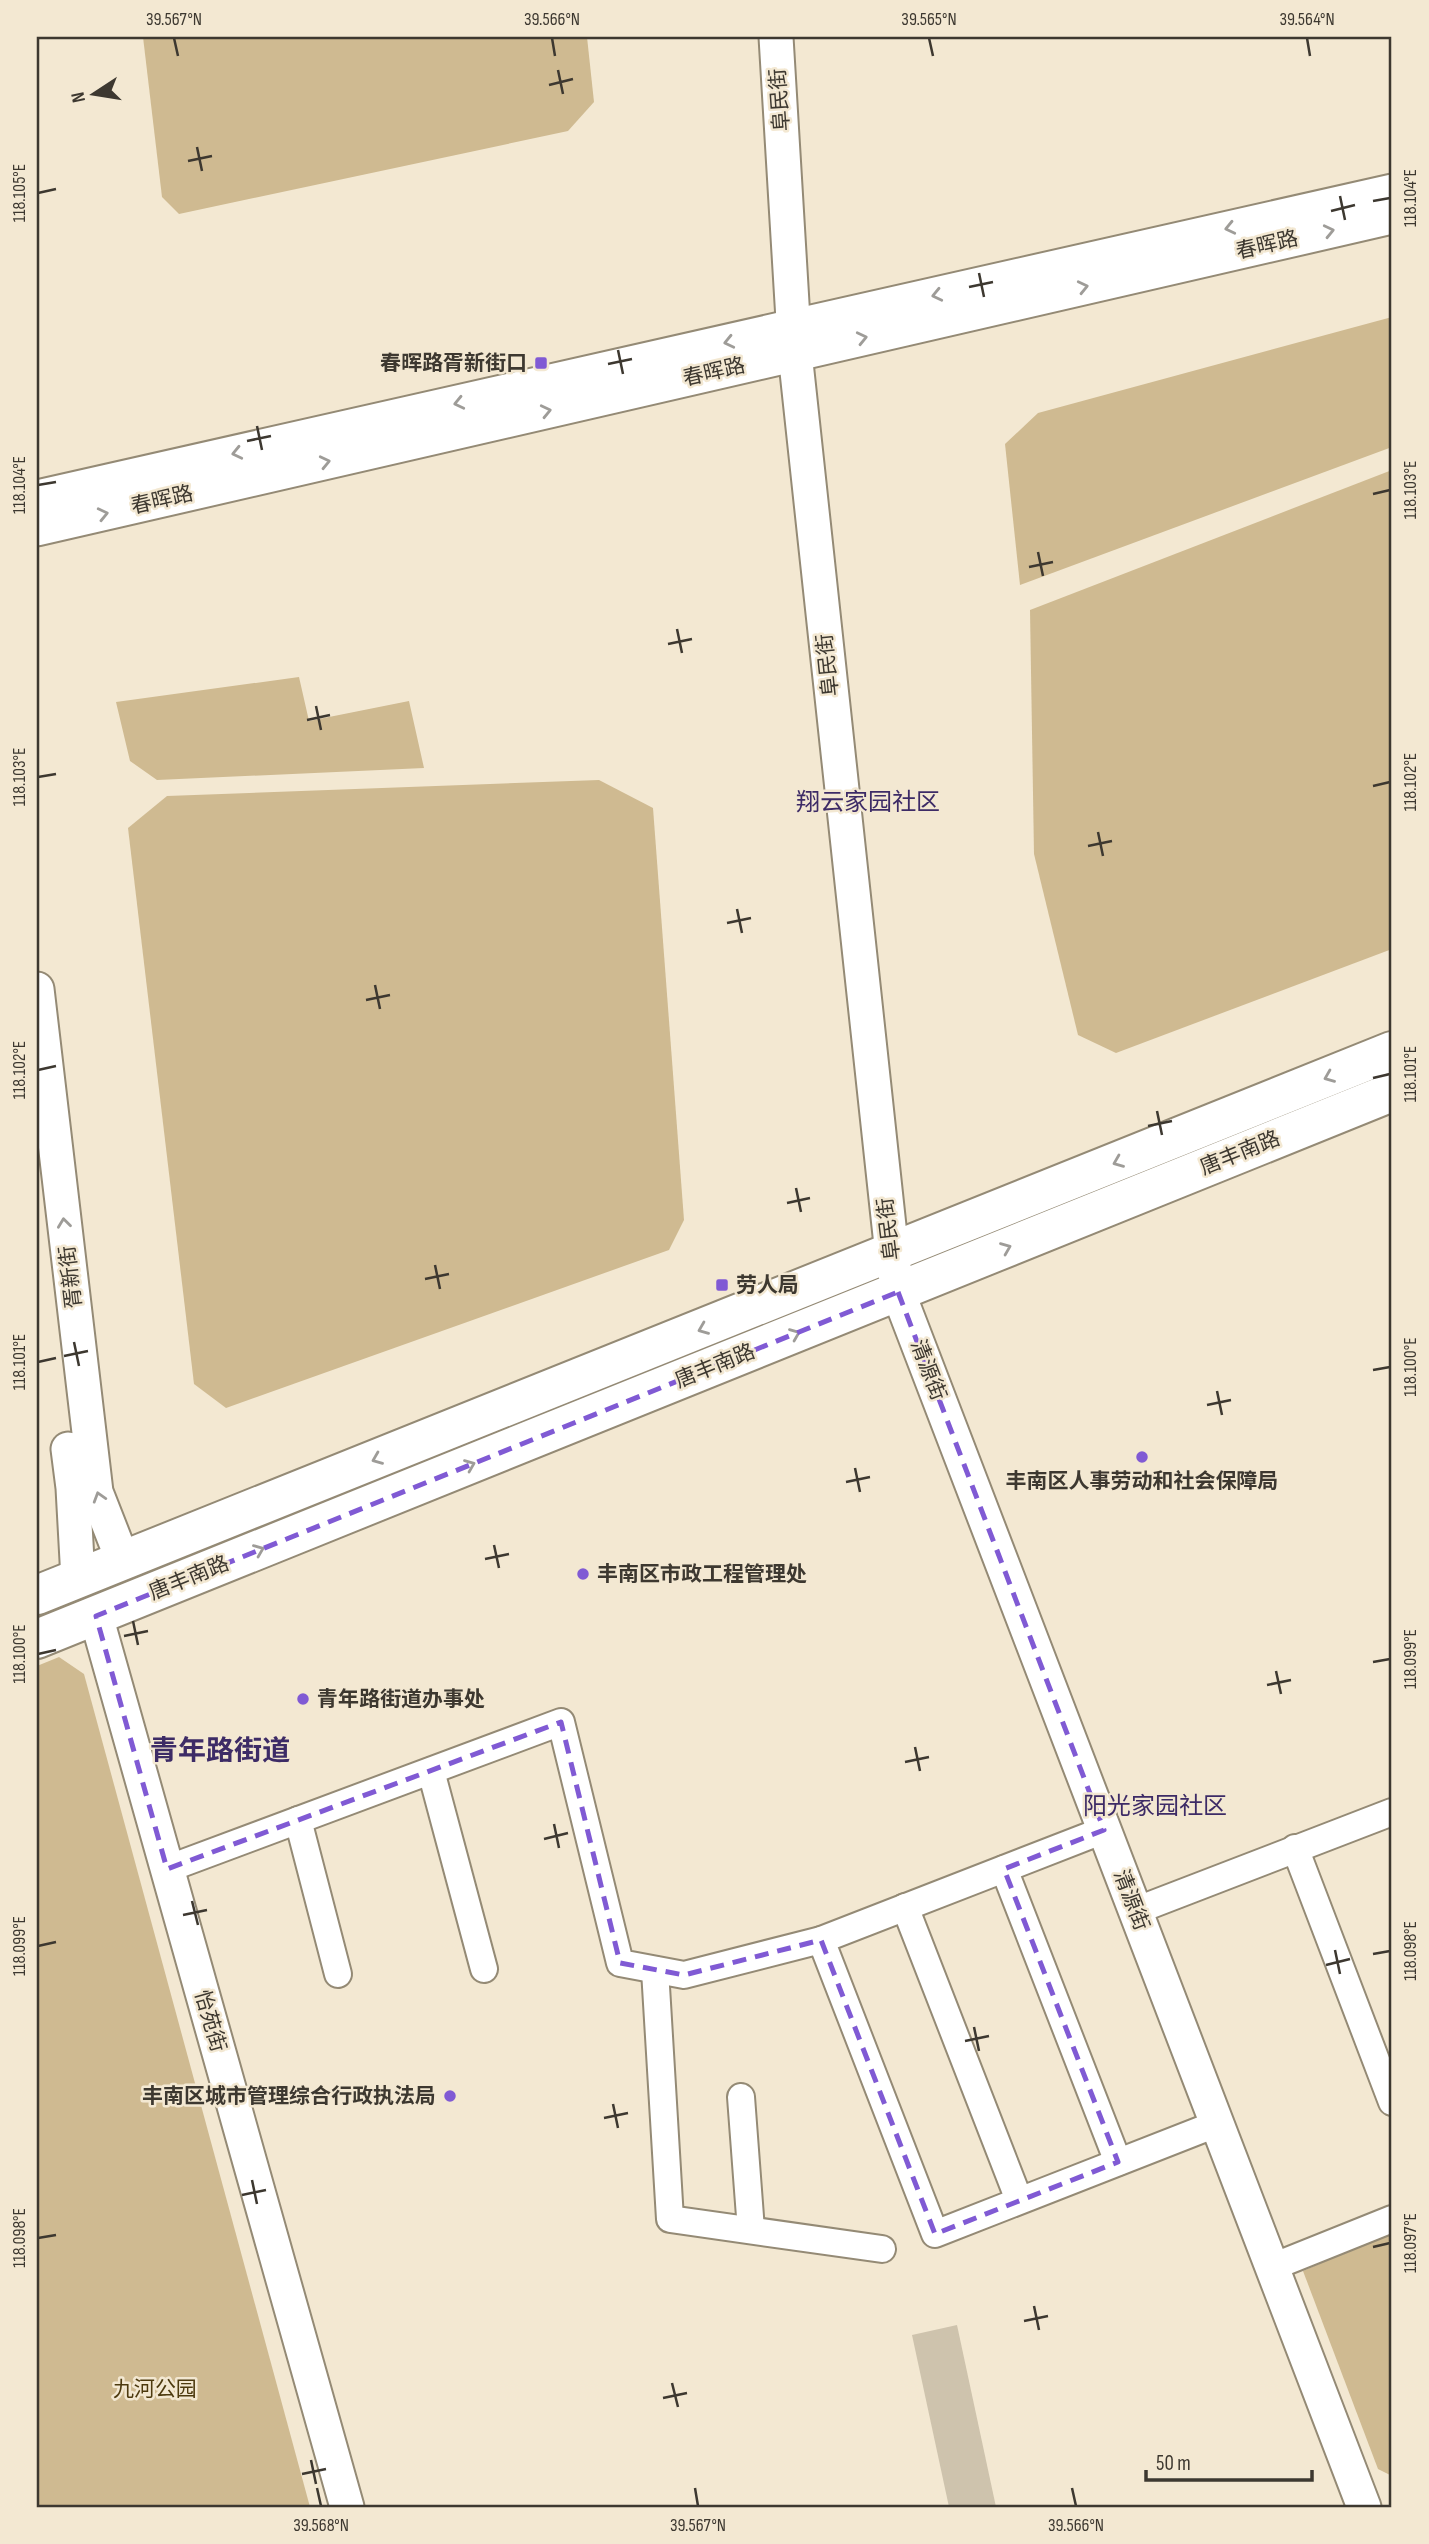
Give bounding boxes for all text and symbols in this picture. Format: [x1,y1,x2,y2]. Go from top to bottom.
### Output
text: 39.567°N [146,9,202,30]
text: 39.566°N [524,9,580,30]
text: 39.565°N [901,9,957,30]
text: 39.564°N [1279,9,1335,30]
north arrow [60,60,130,130]
street label: 阜民街 [765,68,795,132]
text: N [67,90,91,105]
text: 118.105°E [9,164,30,222]
text: 118.104°E [1400,169,1421,227]
one-way arrow [1224,220,1236,235]
one-way arrow [1323,225,1335,240]
street label: 春晖路 [1233,226,1301,264]
one-way arrow [1077,281,1089,296]
one-way arrow [931,287,943,301]
one-way arrow [856,332,868,346]
one-way arrow [723,334,735,349]
place label: 春晖路胥新街口 [380,351,527,376]
street label: 春晖路 [680,353,748,391]
marker: 春晖路胥新街口 [533,355,549,371]
one-way arrow [453,394,465,409]
one-way arrow [540,404,552,419]
one-way arrow [231,444,243,459]
text: 118.104°E [9,456,30,514]
one-way arrow [319,456,331,470]
text: 118.103°E [1400,461,1421,519]
street label: 春晖路 [128,481,196,519]
one-way arrow [97,507,109,522]
street label: 阜民街 [812,632,844,698]
text: 118.103°E [9,748,30,806]
text: 118.102°E [1400,753,1421,811]
district label: 翔云家园社区 [796,788,940,817]
text: 118.102°E [9,1041,30,1099]
text: 118.101°E [1400,1046,1421,1102]
one-way arrow [1324,1068,1336,1082]
street label: 唐丰南路 [1196,1126,1284,1180]
one-way arrow [1113,1154,1125,1168]
street label: 阜民街 [873,1196,905,1262]
one-way arrow [57,1217,72,1228]
one-way arrow [999,1243,1011,1257]
street label: 胥新街 [55,1244,87,1310]
place label: 劳人局 [736,1273,799,1298]
marker: 劳人局 [714,1277,730,1293]
one-way arrow [697,1321,709,1335]
one-way arrow [788,1328,800,1342]
text: 118.101°E [9,1334,30,1390]
street label: 清源街 [905,1336,951,1404]
text: 118.100°E [1400,1337,1421,1397]
street label: 唐丰南路 [671,1339,759,1393]
marker: 丰南区人事劳动和社会保障局 [1134,1449,1150,1465]
one-way arrow [372,1451,384,1465]
one-way arrow [463,1459,475,1473]
place label: 丰南区人事劳动和社会保障局 [1006,1469,1279,1494]
one-way arrow [93,1491,108,1503]
one-way arrow [252,1544,265,1558]
street label: 唐丰南路 [145,1551,233,1605]
place label: 丰南区市政工程管理处 [597,1562,807,1587]
marker: 丰南区市政工程管理处 [575,1566,591,1582]
text: 118.100°E [9,1624,30,1684]
text: 118.099°E [1400,1629,1421,1689]
place label: 青年路街道办事处 [317,1687,485,1712]
marker: 青年路街道办事处 [295,1691,311,1707]
district label: 青年路街道 [150,1735,290,1768]
district label: 阳光家园社区 [1083,1792,1227,1821]
street label: 清源街 [1108,1866,1154,1934]
text: 118.099°E [9,1916,30,1976]
text: 118.098°E [1400,1921,1421,1981]
street label: 怡苑街 [189,1987,231,2055]
place label: 丰南区城市管理综合行政执法局 [142,2084,436,2109]
marker: 丰南区城市管理综合行政执法局 [442,2088,458,2104]
text: 118.098°E [9,2208,30,2268]
text: 118.097°E [1400,2213,1421,2273]
park label: 九河公园 [113,2377,197,2402]
scale bar [1146,2439,1312,2483]
text: 50 m [1156,2451,1191,2476]
text: 39.568°N [293,2515,349,2536]
text: 39.567°N [670,2515,726,2536]
text: 39.566°N [1048,2515,1104,2536]

